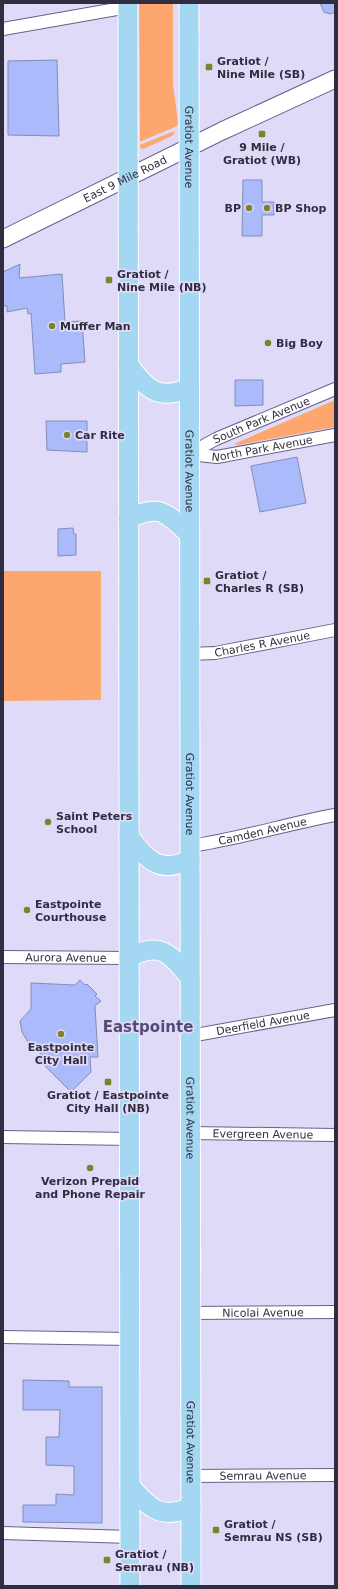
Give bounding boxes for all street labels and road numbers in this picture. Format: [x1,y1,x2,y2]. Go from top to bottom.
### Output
street label: Gratiot Avenue [183,106,196,189]
street label: East 9 Mile Road [81,153,169,205]
street label: South Park Avenue [211,394,312,446]
street label: Gratiot Avenue [183,430,196,513]
street label: North Park Avenue [211,433,314,464]
street label: Charles R Avenue [213,628,311,659]
street label: Gratiot Avenue [183,753,197,836]
street label: Camden Avenue [217,814,308,847]
street label: Aurora Avenue [25,951,107,964]
street label: Deerfield Avenue [215,1008,311,1038]
street label: Gratiot Avenue [184,1077,197,1160]
street label: Evergreen Avenue [212,1127,314,1141]
street label: Nicolai Avenue [222,1306,304,1319]
street label: Gratiot Avenue [184,1401,197,1484]
street label: Semrau Avenue [219,1469,307,1482]

